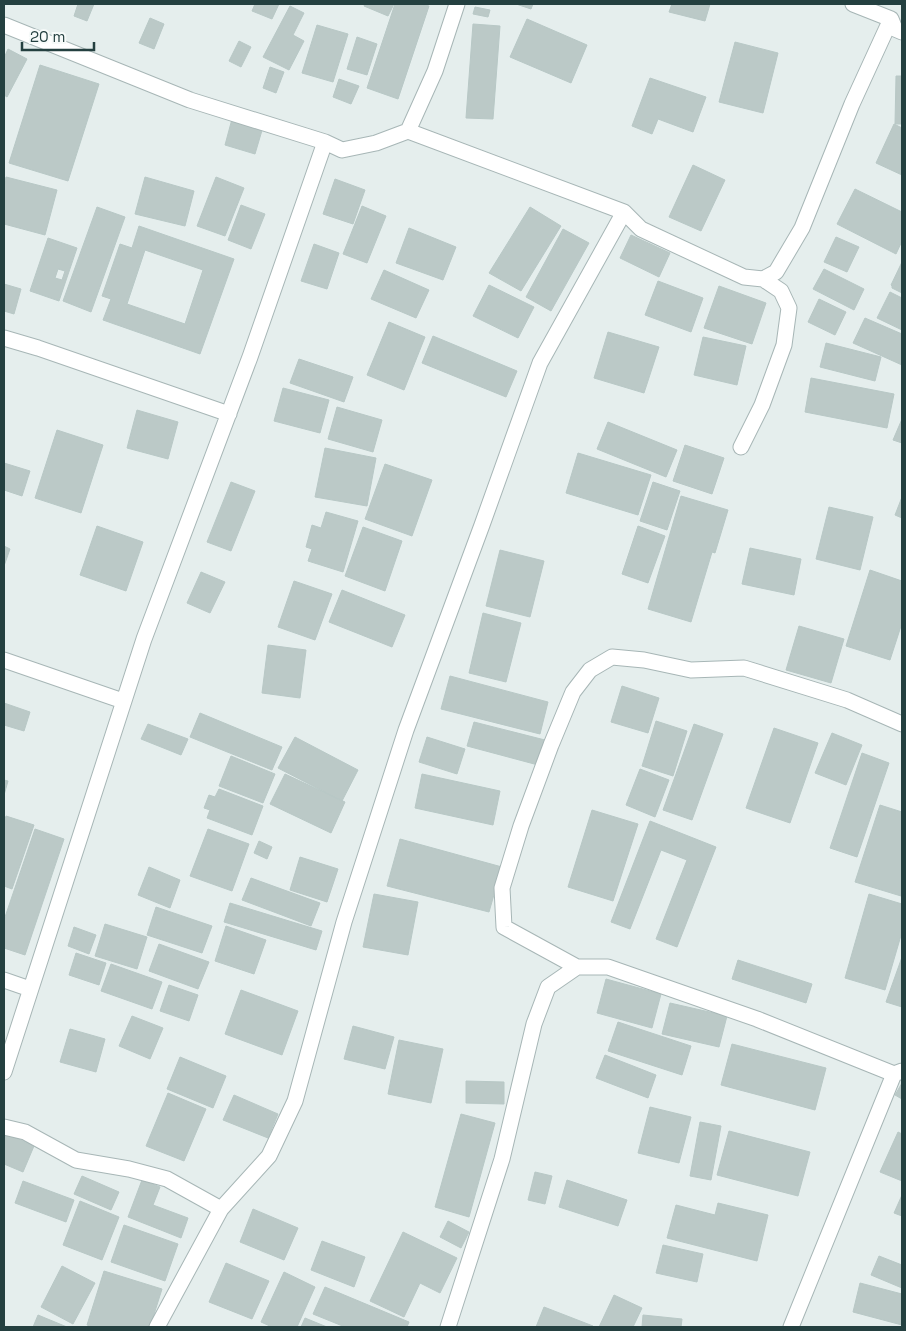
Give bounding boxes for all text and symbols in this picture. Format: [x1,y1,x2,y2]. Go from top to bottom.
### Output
scale bar [22,20,95,52]
text: 20 m [30,27,65,46]

